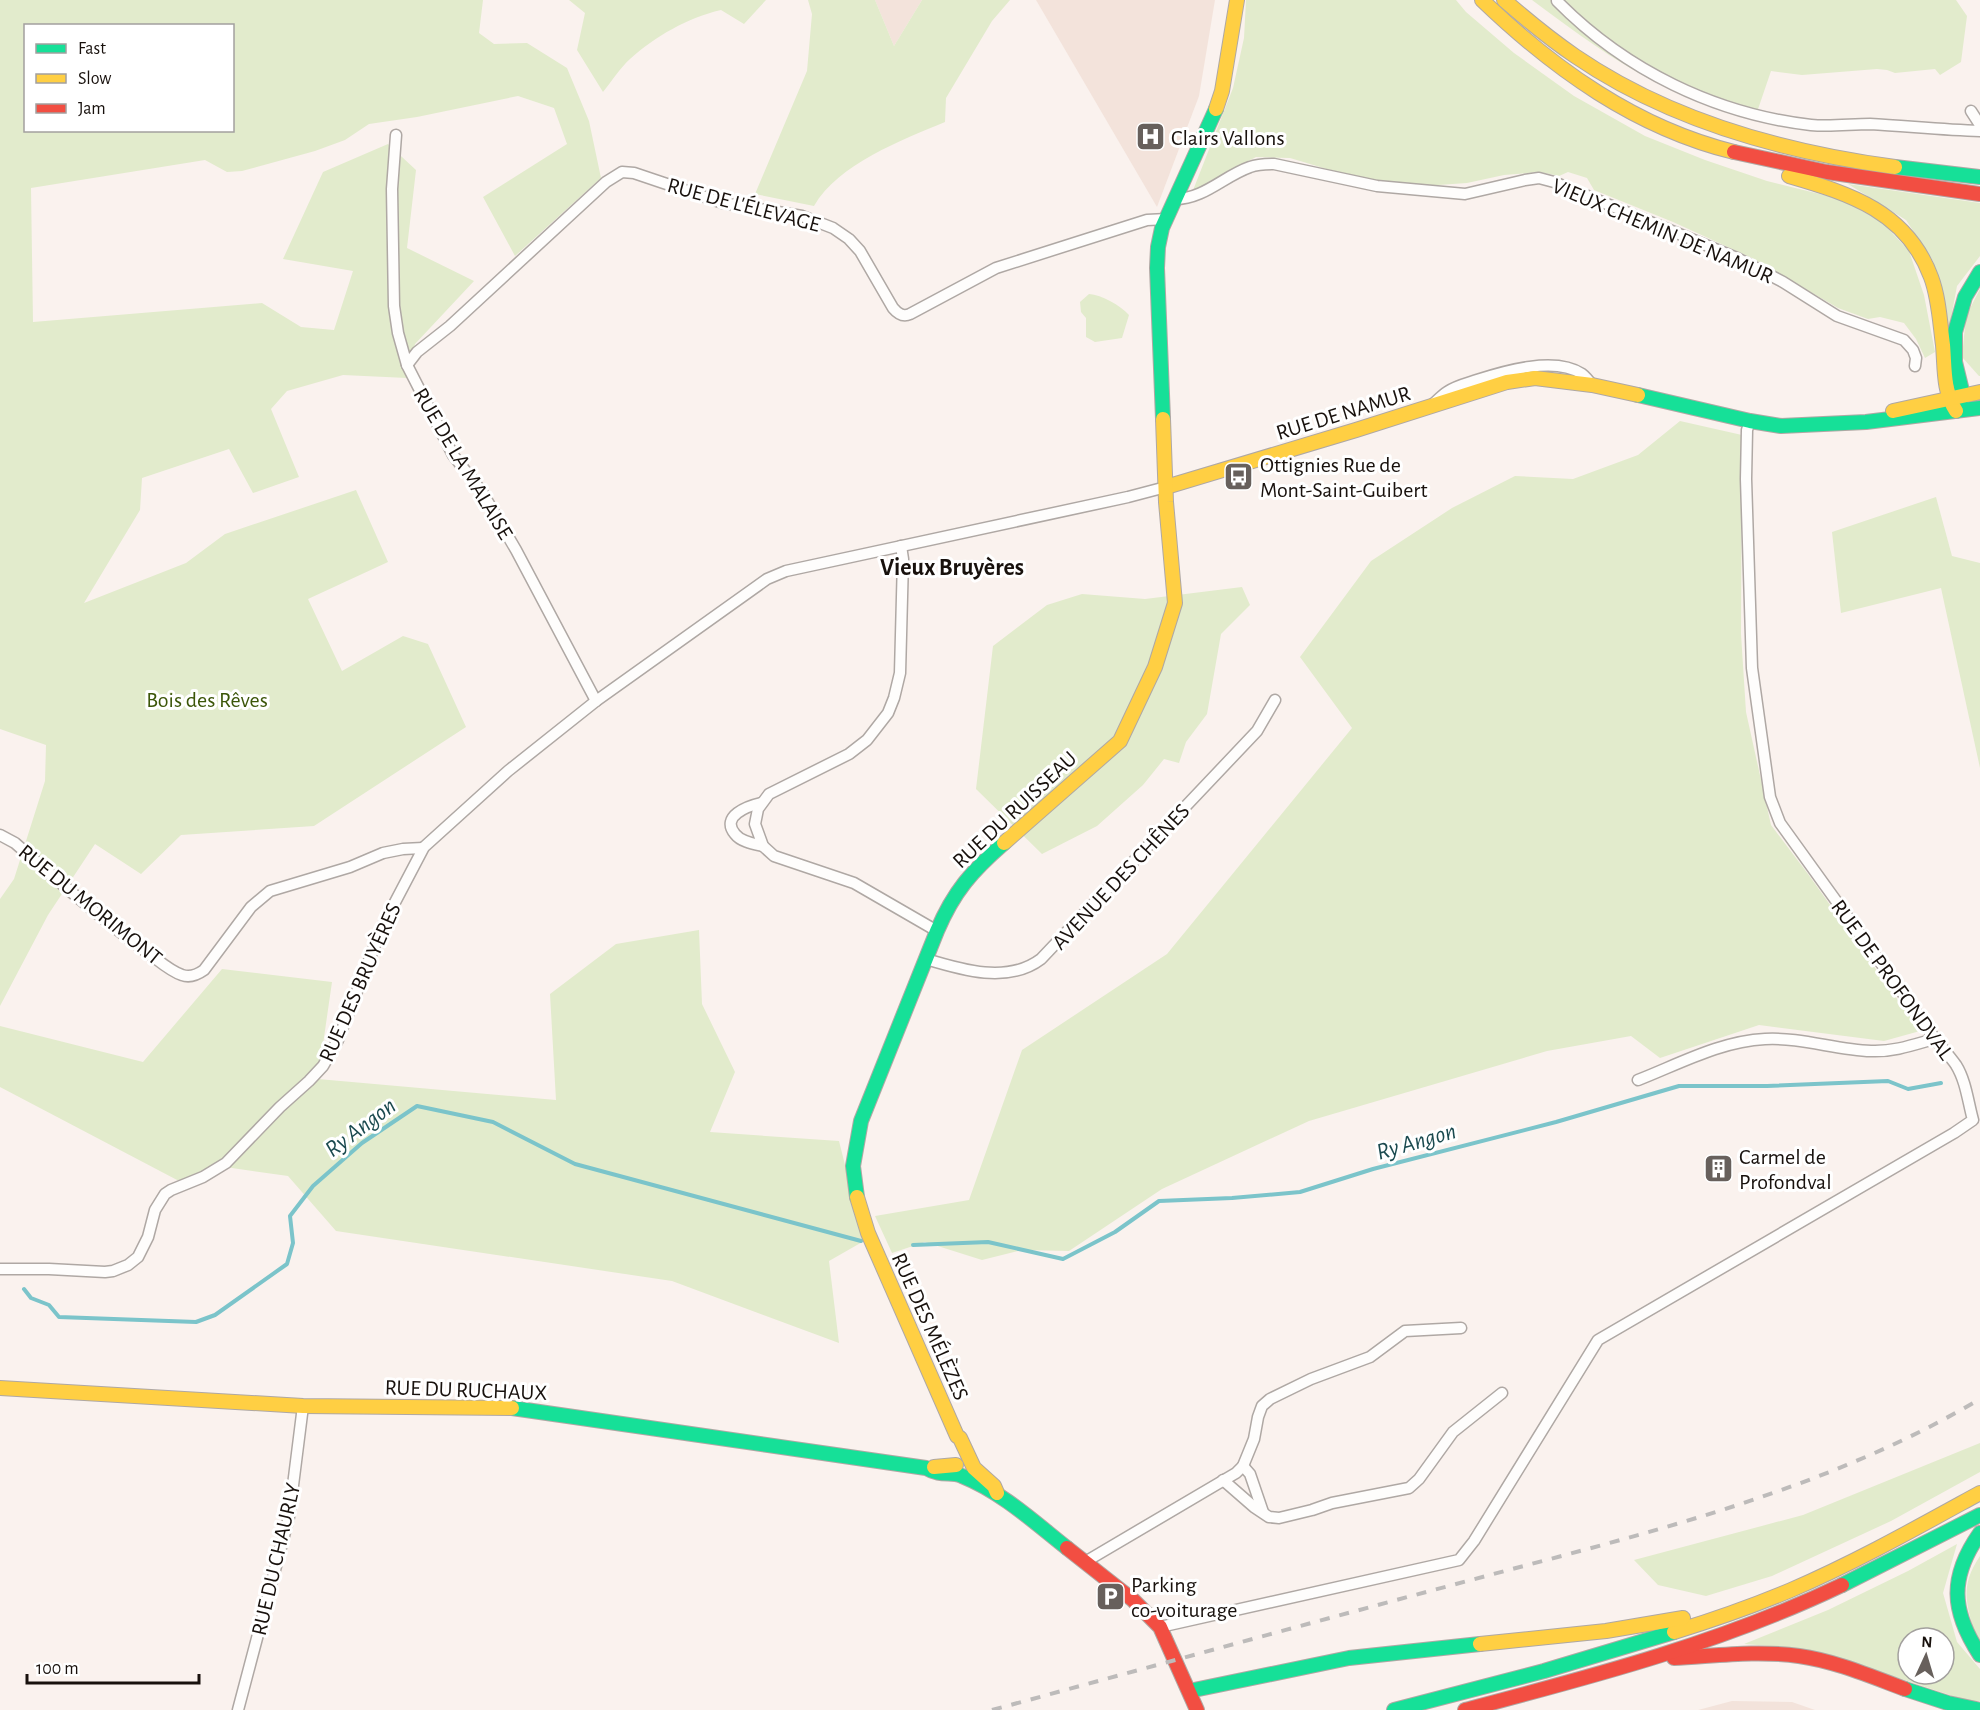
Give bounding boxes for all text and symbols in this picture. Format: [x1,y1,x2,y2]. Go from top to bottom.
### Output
legend [24,24,234,132]
text: Fast [78,40,106,58]
text: Slow [78,70,111,88]
text: Jam [78,100,106,118]
hospital icon: Clairs Vallons [1134,121,1166,153]
place label: Clairs Vallons [1171,127,1285,149]
street label: RUE DE L'ÉLEVAGE [665,173,823,236]
street label: VIEUX CHEMIN DE NAMUR [1549,174,1776,288]
street label: RUE DE NAMUR [1273,382,1413,444]
street label: RUE DE LA MALAISE [409,384,517,543]
place label: Ottignies Rue de Mont-Saint-Guibert [1260,454,1427,501]
bus stop icon: Ottignies Rue de Mont-Saint-Guibert [1223,461,1255,493]
district label: Vieux Bruyères [880,556,1024,580]
park label: Bois des Rêves [146,689,268,711]
street label: RUE DU RUISSEAU [949,747,1081,872]
street label: AVENUE DES CHÊNES [1047,799,1194,954]
street label: RUE DU MORIMONT [14,840,166,969]
street label: RUE DE PROFONDVAL [1827,896,1958,1064]
street label: RUE DES BRUYÈRES [314,899,405,1065]
water label: Ry Angon [321,1094,400,1162]
water label: Ry Angon [1374,1119,1459,1165]
place label: Carmel de Profondval [1739,1146,1832,1193]
building icon: Carmel de Profondval [1702,1153,1734,1185]
street label: RUE DES MÉLÈZES [888,1249,973,1403]
street label: RUE DU RUCHAUX [384,1376,548,1404]
street label: RUE DU CHAURLY [248,1480,304,1638]
place label: Parking co-voiturage [1131,1574,1237,1621]
parking icon: Parking co-voiturage [1094,1581,1126,1613]
north arrow [1896,1626,1956,1686]
text: N [1921,1634,1933,1650]
scale bar [27,1647,200,1685]
text: 100 m [36,1660,79,1678]

